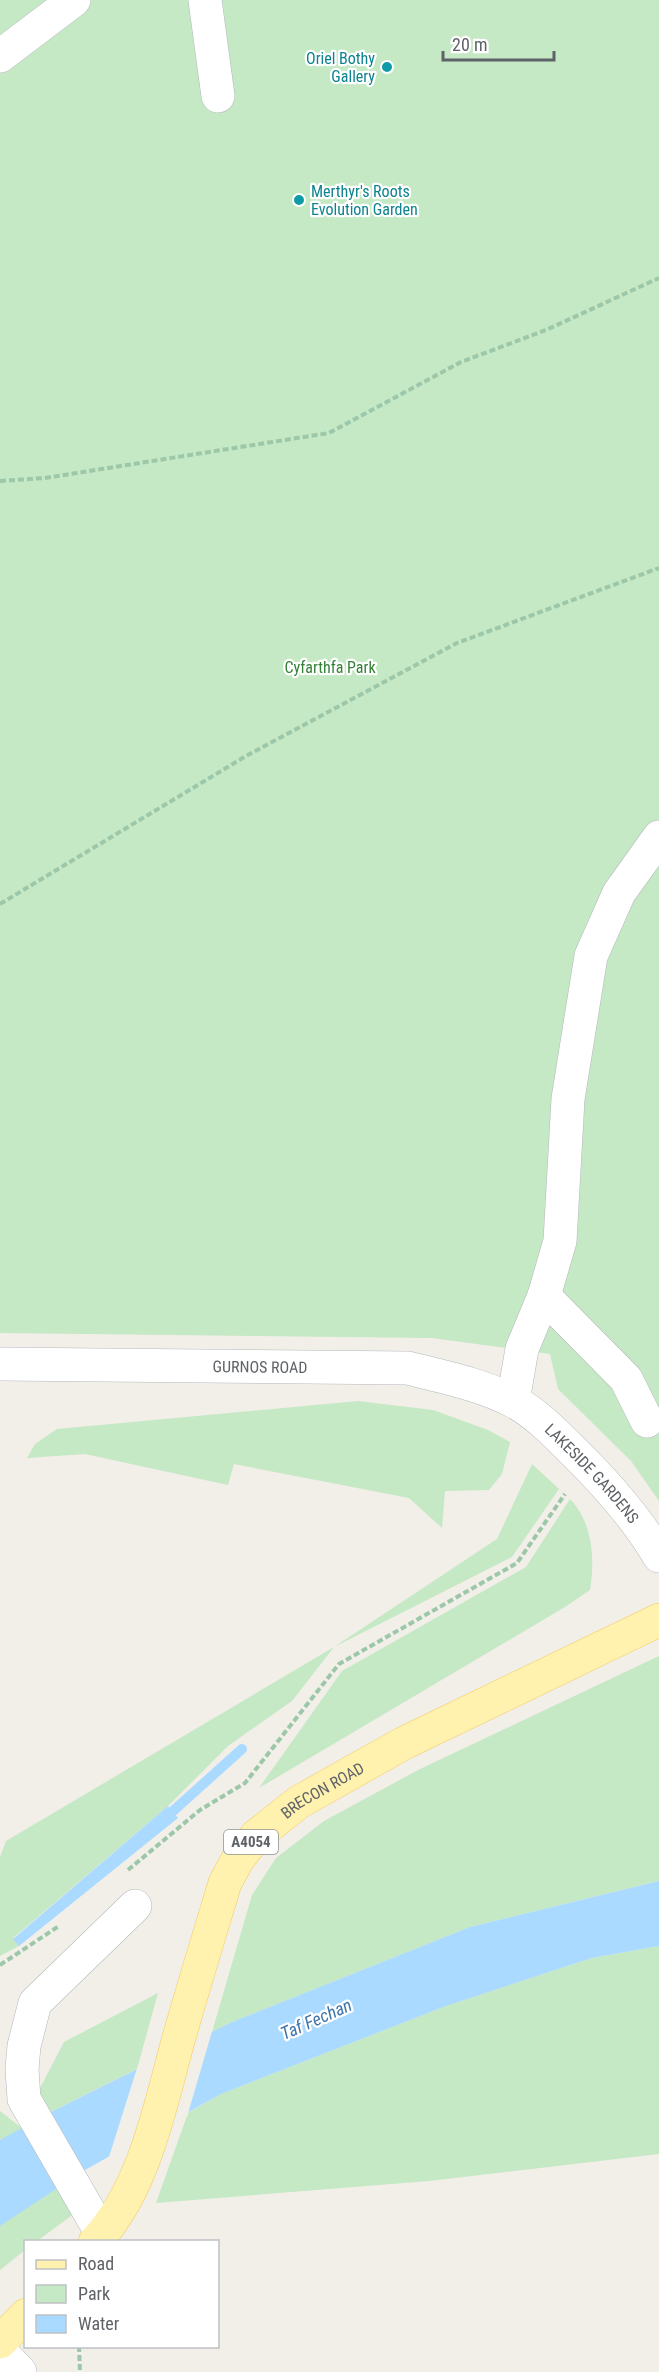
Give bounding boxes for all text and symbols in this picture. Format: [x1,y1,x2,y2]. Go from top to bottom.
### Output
scale bar [443,24,554,62]
text: 20 m [452,34,487,55]
place label: Oriel Bothy Gallery [306,49,375,86]
marker: Oriel Bothy Gallery [380,60,394,74]
place label: Merthyr's Roots Evolution Garden [311,182,418,219]
marker: Merthyr's Roots Evolution Garden [292,193,306,207]
park label: Cyfarthfa Park [284,658,376,677]
street label: GURNOS ROAD [213,1357,307,1377]
street label: LAKESIDE GARDENS [541,1419,643,1527]
street label: BRECON ROAD [277,1758,367,1822]
road number: A4054 [224,1830,278,1854]
water label: Taf Fechan [277,1994,355,2044]
legend [24,2240,219,2348]
text: Road [78,2253,114,2274]
text: Park [78,2283,110,2304]
text: Water [78,2313,120,2334]

